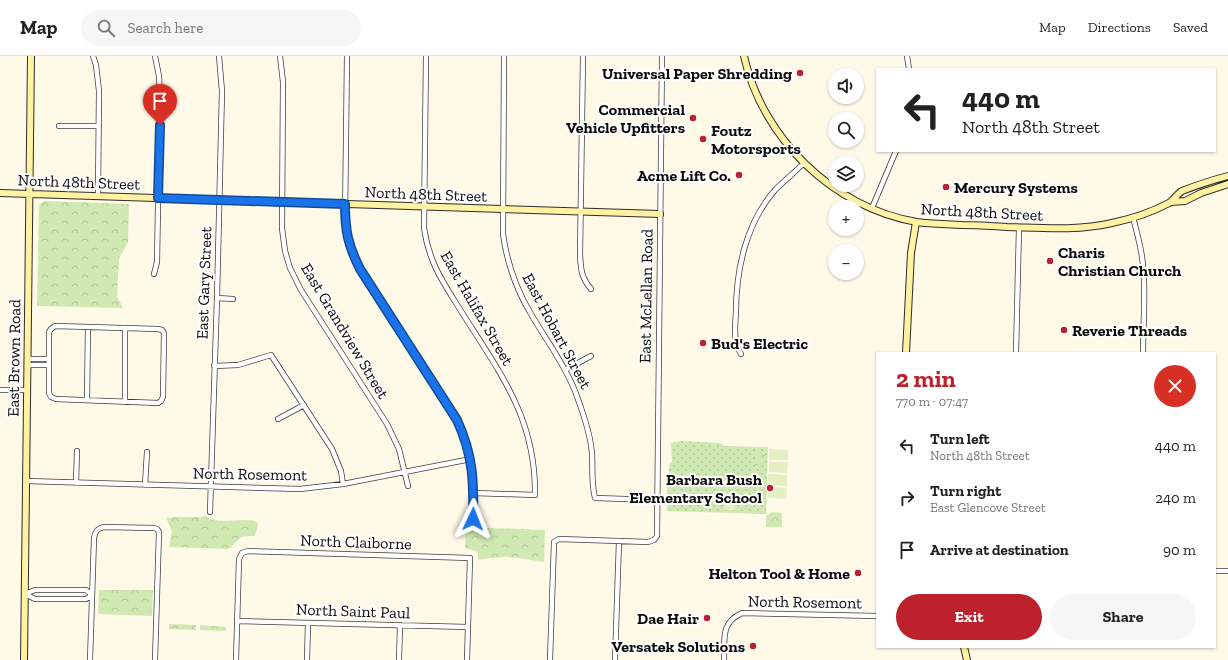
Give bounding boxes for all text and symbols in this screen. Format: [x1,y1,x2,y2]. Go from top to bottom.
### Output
search box [81,10,361,46]
text: Map [20,16,57,39]
icon: search [95,17,117,39]
text: Search here [127,19,203,37]
text: Map [1039,19,1066,36]
text: Directions [1088,19,1151,36]
text: Saved [1173,19,1208,36]
place label: Universal Paper Shredding [602,64,792,83]
marker: Universal Paper Shredding [795,68,805,78]
map controls [828,68,864,280]
button: sound [828,68,864,104]
text: 440 m [962,82,1040,115]
pin [143,84,177,125]
icon: left [896,84,948,136]
icon: arrive [149,90,171,112]
place label: Commercial Vehicle Upfitters [566,100,685,137]
button: search [828,112,864,148]
marker: Commercial Vehicle Upfitters [688,113,698,123]
text: North 48th Street [962,116,1100,138]
place label: Foutz Motorsports [711,121,801,158]
marker: Foutz Motorsports [698,134,708,144]
button: layers [828,156,864,192]
place label: Acme Lift Co. [637,166,731,185]
street label: North 48th Street [17,170,141,194]
marker: Acme Lift Co. [734,170,744,180]
place label: Mercury Systems [954,178,1078,197]
street label: North 48th Street [364,182,488,206]
marker: Mercury Systems [941,182,951,192]
street label: North 48th Street [920,199,1044,225]
button: + [828,200,864,236]
street label: East Gary Street [193,226,215,340]
street label: East McLellan Road [635,228,657,363]
place label: Charis Christian Church [1058,243,1182,280]
button: − [828,244,864,280]
street label: East Halifax Street [437,247,517,369]
marker: Charis Christian Church [1045,256,1055,266]
street label: East Grandview Street [297,260,393,402]
street label: East Hobart Street [518,270,596,392]
street label: East Brown Road [3,299,25,417]
place label: Reverie Threads [1072,321,1187,340]
marker: Reverie Threads [1059,325,1069,335]
place label: Bud's Electric [711,334,809,353]
marker: Bud's Electric [698,338,708,348]
text: 2 min [896,364,956,393]
button: close [1154,365,1196,407]
text: 770 m · 07:47 [896,394,968,409]
text: Turn left [930,430,990,448]
icon: left [896,435,918,457]
text: 440 m [1155,437,1196,455]
text: North 48th Street [930,448,1030,463]
street label: North Rosemont [193,464,307,484]
place label: Barbara Bush Elementary School [629,470,763,507]
text: Turn right [930,482,1001,500]
marker: Barbara Bush Elementary School [765,483,775,493]
icon: right [896,487,918,509]
text: 240 m [1155,489,1196,507]
position arrow [452,498,494,540]
text: East Glencove Street [930,500,1046,515]
street label: North Claiborne [300,531,412,553]
icon: arrive [896,539,918,561]
text: Arrive at destination [930,541,1069,559]
text: 90 m [1163,541,1196,559]
place label: Helton Tool & Home [708,564,850,583]
marker: Helton Tool & Home [853,568,863,578]
street label: North Rosemont [748,592,862,612]
button: Exit [896,594,1042,640]
button: Share [1050,594,1196,640]
street label: North Saint Paul [296,600,410,622]
place label: Dae Hair [637,609,699,628]
marker: Dae Hair [702,613,712,623]
place label: Versatek Solutions [612,637,745,656]
marker: Versatek Solutions [748,641,758,651]

